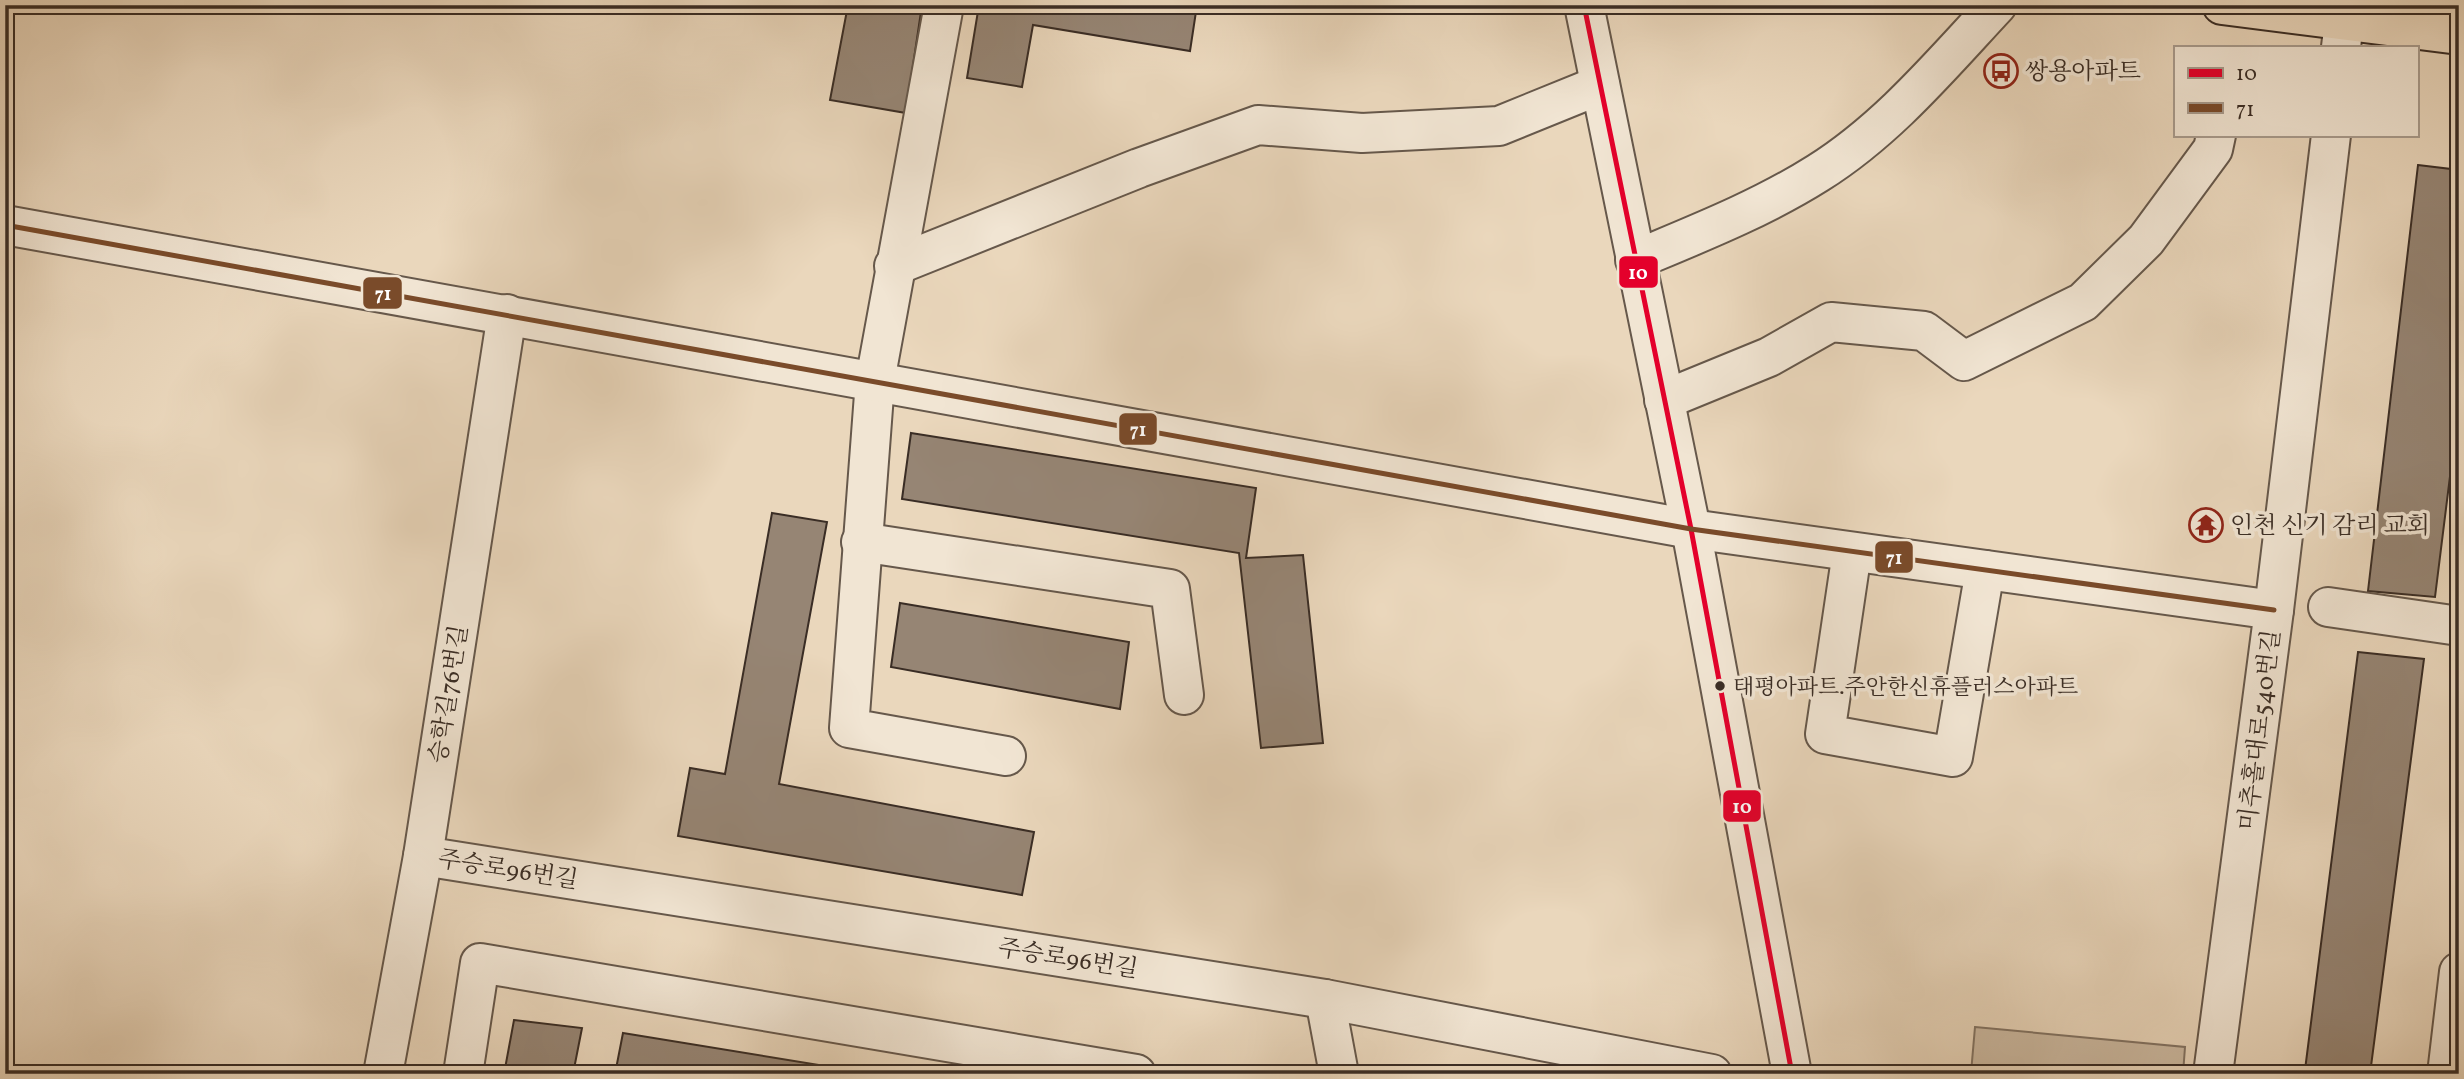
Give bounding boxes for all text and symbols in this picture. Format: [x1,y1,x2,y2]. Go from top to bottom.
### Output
legend [2174,46,2418,136]
bus stop icon: 쌍용아파트 [1982,52,2020,90]
place label: 쌍용아파트 [2025,56,2141,90]
text: 10 [2236,60,2257,89]
text: 71 [2236,96,2254,125]
line badge: 10 [1618,255,1659,289]
text: 10 [1628,261,1648,287]
line badge: 71 [362,276,403,310]
text: 71 [375,282,391,308]
line badge: 71 [1118,412,1158,446]
text: 71 [1130,418,1146,444]
temple icon: 인천 신기 감리 교회 [2187,506,2225,544]
place label: 인천 신기 감리 교회 [2230,510,2430,544]
line badge: 71 [1874,540,1914,574]
text: 71 [1886,546,1902,572]
street label: 승학길76번길 [422,623,478,766]
street label: 미추홀대로540번길 [2232,628,2290,833]
place label: 태평아파트.주안한신휴플러스아파트 [1733,673,2078,704]
marker: 태평아파트.주안한신휴플러스아파트 [1713,679,1727,693]
line badge: 10 [1722,789,1762,823]
text: 10 [1732,795,1752,821]
street label: 주승로96번길 [435,843,580,899]
street label: 주승로96번길 [995,932,1140,988]

